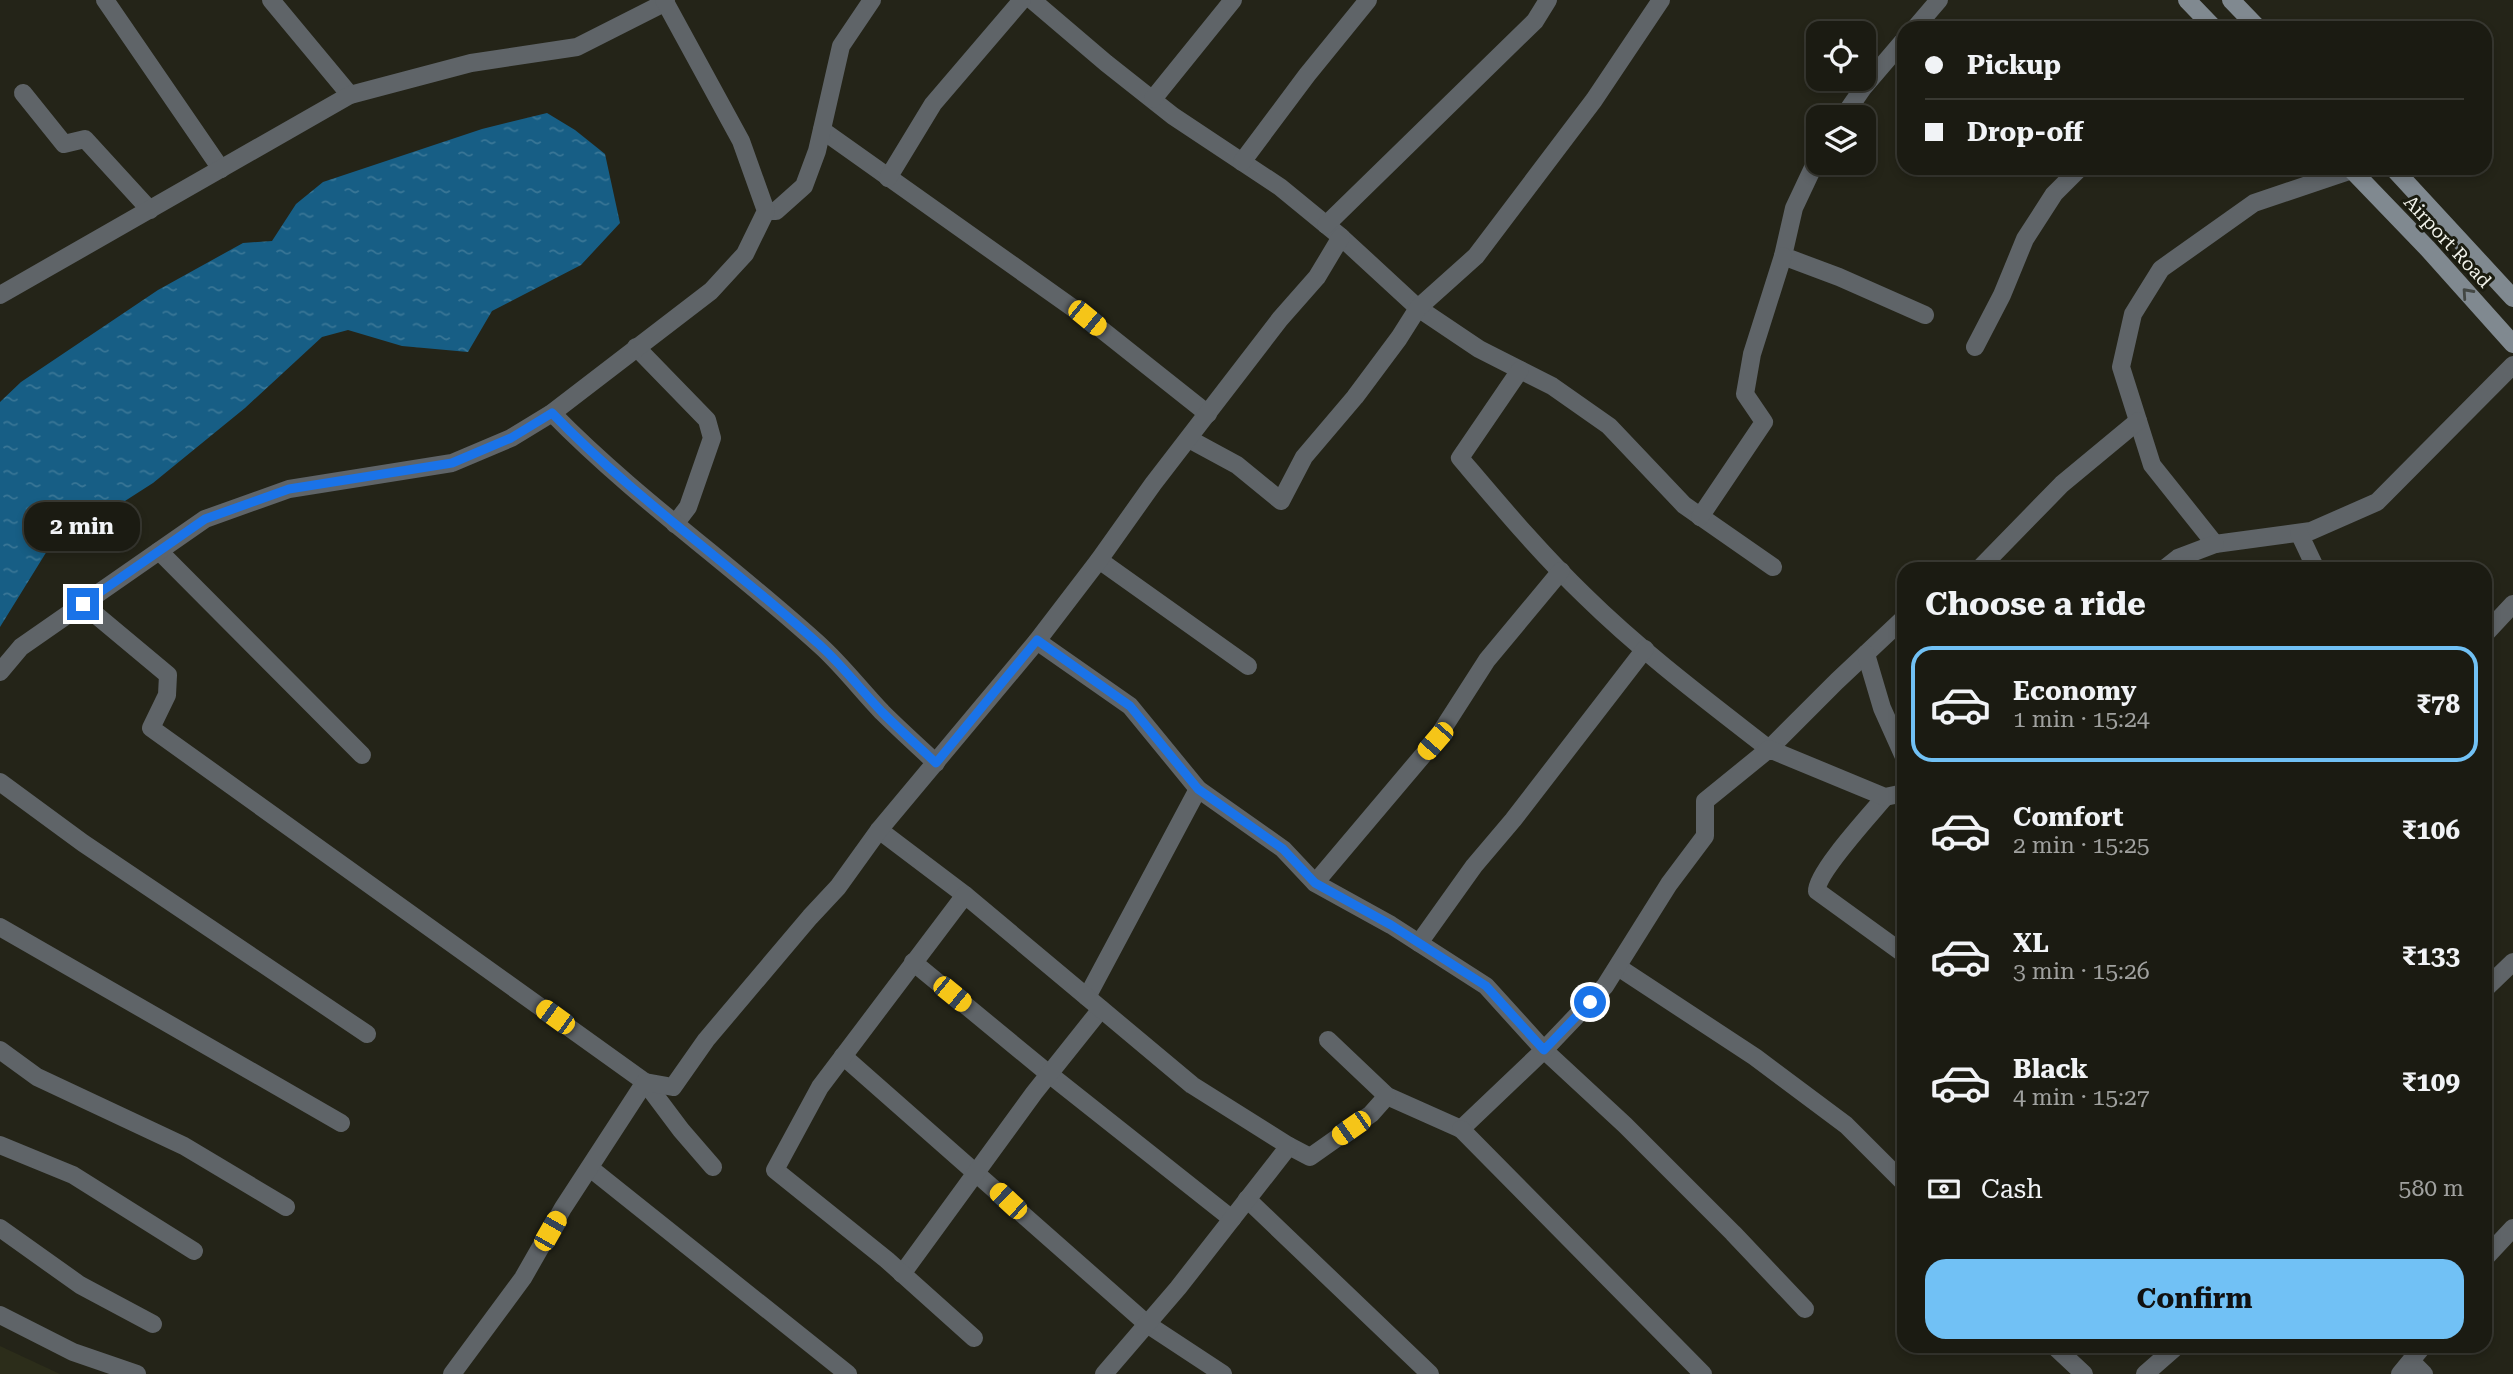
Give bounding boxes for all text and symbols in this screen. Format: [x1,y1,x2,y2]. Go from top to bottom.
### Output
map controls [1806,21,1876,175]
button: locate [1806,21,1876,91]
text: Pickup [1967,50,2061,80]
button: layers [1806,105,1876,175]
text: Drop-off [1967,117,2083,147]
street label: Airport Road [2399,190,2496,292]
one-way arrow [2463,288,2476,301]
car [1065,297,1110,339]
callout: 2 min [25,503,141,552]
text: 2 min [50,513,114,540]
text: Choose a ride [1925,585,2146,623]
route end [67,588,99,620]
icon: car [1929,673,1992,736]
text: Economy [2013,676,2136,706]
text: ₹78 [2416,689,2460,719]
text: 1 min · 15:24 [2013,706,2150,733]
car [1414,718,1457,764]
icon: car [1929,799,1992,862]
text: Comfort [2013,802,2123,832]
text: ₹106 [2402,815,2460,845]
text: 2 min · 15:25 [2013,832,2150,859]
icon: car [1929,925,1992,988]
text: XL [2013,928,2049,958]
text: ₹133 [2402,941,2460,971]
text: 3 min · 15:26 [2013,958,2150,985]
car [930,973,975,1015]
route start [1574,986,1606,1018]
car [532,996,579,1038]
icon: car [1929,1051,1992,1114]
text: Black [2013,1054,2088,1084]
text: ₹109 [2402,1067,2460,1097]
text: 4 min · 15:27 [2013,1084,2150,1111]
car [1328,1107,1375,1149]
icon: cash [1925,1170,1963,1208]
text: Cash [1981,1174,2043,1204]
text: 580 m [2399,1175,2464,1202]
car [986,1179,1031,1223]
car [531,1208,570,1254]
button: Confirm [1925,1259,2464,1339]

